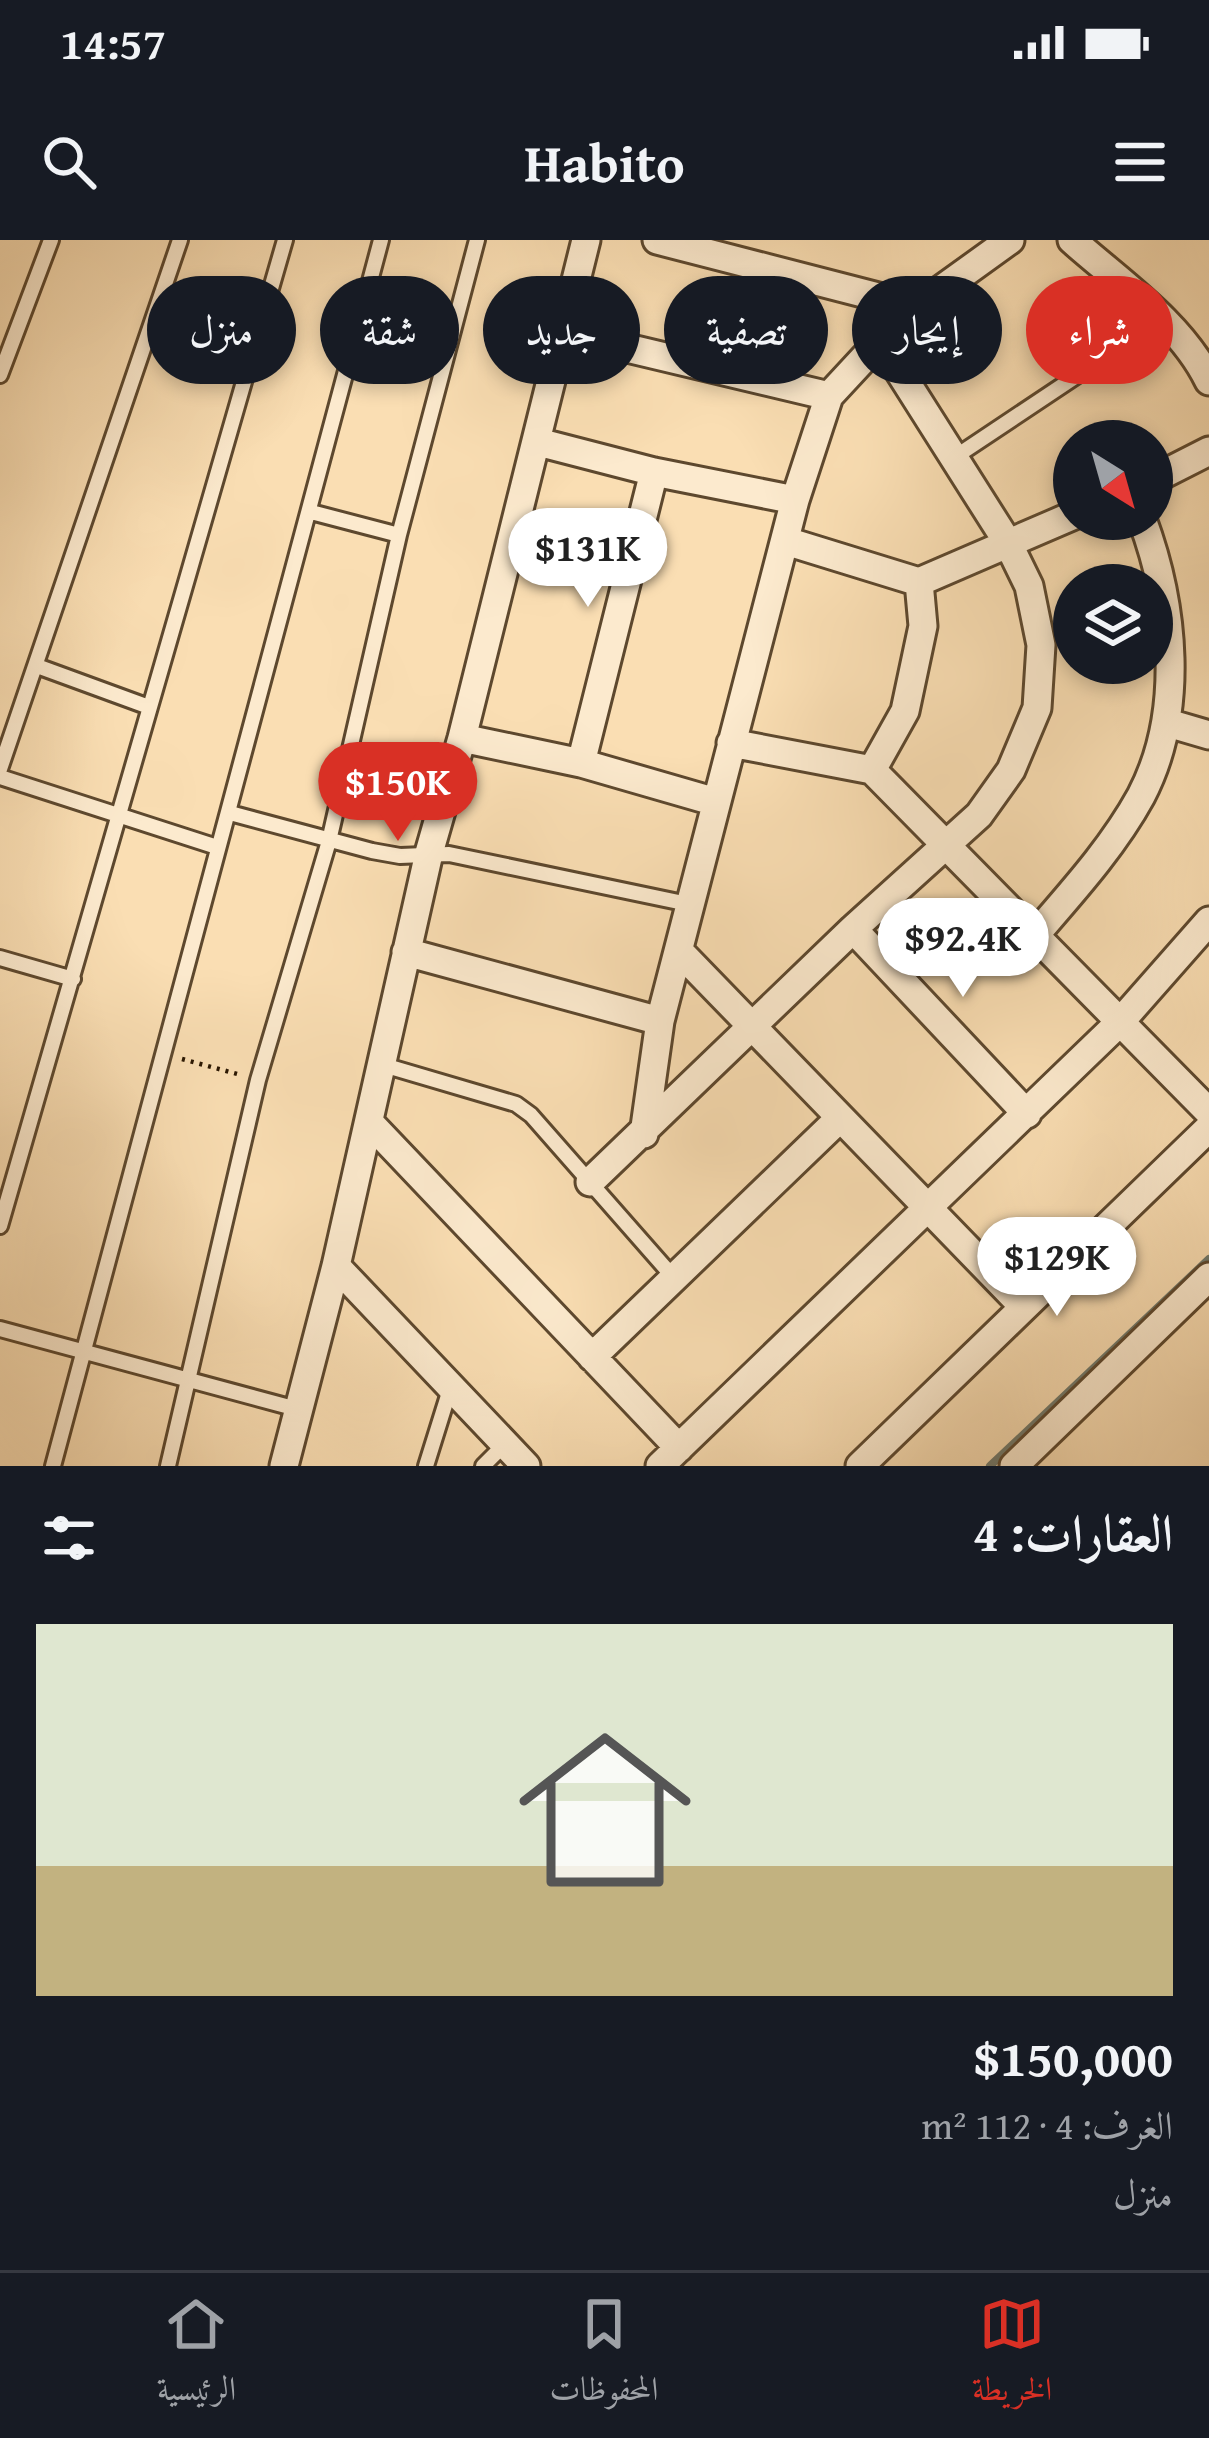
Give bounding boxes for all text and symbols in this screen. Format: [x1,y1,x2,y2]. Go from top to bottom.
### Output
text: 14:57 [60,10,166,75]
text: Habito [524,123,685,202]
icon: search [36,129,102,195]
icon: menu [1107,129,1173,195]
chip: منزل [147,276,296,384]
chip: شقة [320,276,459,384]
chip: جديد [483,276,640,384]
chip: تصفية [664,276,828,384]
chip: إيجار [852,276,1002,384]
chip: شراء [1026,276,1173,384]
north arrow [1053,420,1173,540]
map controls [1053,420,1173,684]
pin: $131K [504,508,672,610]
text: $131K [535,518,641,575]
button: layers [1053,564,1173,684]
pin: $150K [314,742,482,844]
text: $150K [345,752,451,809]
pin: $92.4K [865,898,1061,1000]
text: $92.4K [905,908,1021,965]
pin: $129K [973,1217,1141,1319]
text: $129K [1004,1227,1110,1284]
text: العقارات: 4 [973,1495,1173,1570]
icon: filters [36,1505,102,1571]
icon: home [497,1702,713,1918]
text: $150,000 [974,2020,1173,2095]
text: الغرف: 4 · 112 m² [921,2096,1173,2153]
text: منزل [1113,2165,1173,2222]
tab: الرئيسية [157,2291,236,2421]
tab: المحفوظات [550,2291,658,2421]
tab: الخريطة [972,2291,1052,2421]

